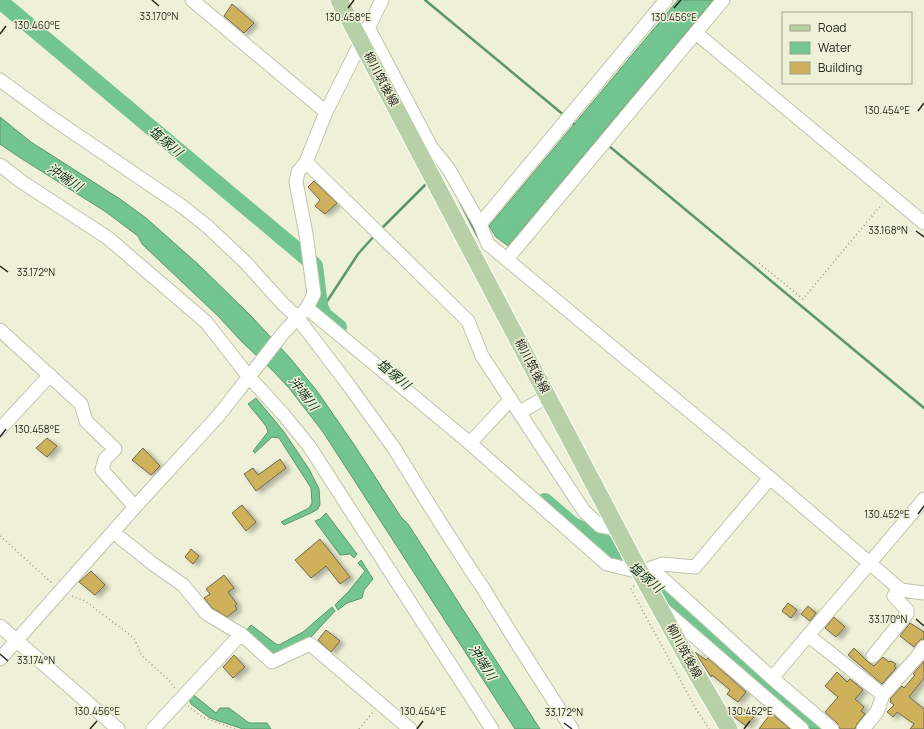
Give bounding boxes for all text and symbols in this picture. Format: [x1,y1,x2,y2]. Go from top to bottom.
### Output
text: 33.170°N [140,9,179,23]
text: 130.458°E [325,10,371,24]
text: 130.456°E [651,10,697,24]
legend [782,12,912,84]
text: 130.460°E [14,18,61,32]
text: Road [818,19,846,36]
text: Water [818,39,852,56]
street label: 柳川筑後線 [360,48,403,109]
text: Building [818,59,862,76]
text: 130.454°E [864,103,910,117]
water label: 塩塚川 [145,122,188,162]
water label: 沖端川 [44,159,88,196]
text: 33.168°N [868,223,908,237]
text: 33.172°N [17,265,55,279]
street label: 柳川筑後線 [511,335,554,396]
water label: 塩塚川 [373,355,416,395]
water label: 沖端川 [285,372,324,415]
text: 130.458°E [14,422,60,436]
text: 130.452°E [864,507,910,521]
water label: 塩塚川 [625,557,668,598]
text: 33.170°N [869,612,908,626]
street label: 柳川筑後線 [662,620,706,681]
water label: 沖端川 [465,641,502,685]
text: 33.174°N [17,653,55,667]
text: 130.456°E [74,704,120,718]
text: 130.454°E [400,704,446,718]
text: 130.452°E [727,704,773,718]
text: 33.172°N [545,705,583,719]

